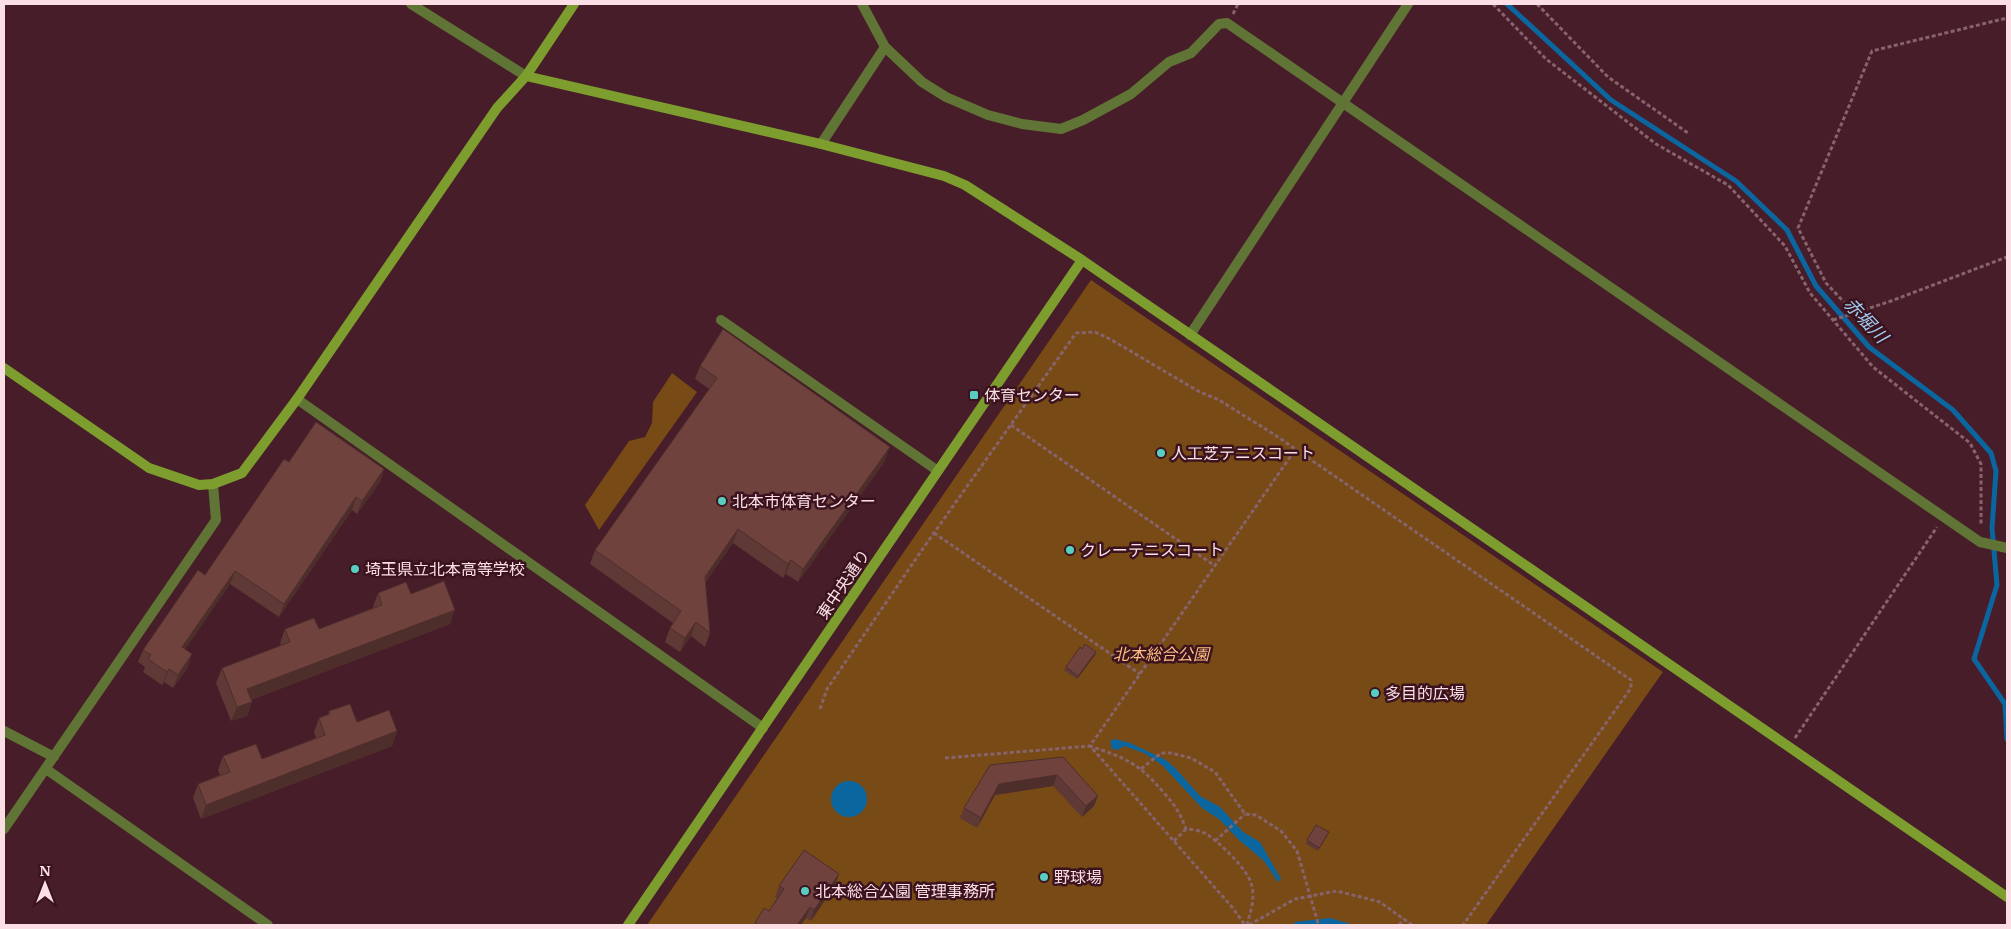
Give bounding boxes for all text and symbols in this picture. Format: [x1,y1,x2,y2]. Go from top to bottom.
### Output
water label: 赤堀川 [1839,292,1894,349]
place label: 体育センター [984,385,1080,405]
marker: 体育センター [968,389,980,401]
place label: 人工芝テニスコート [1171,443,1315,463]
marker: 人工芝テニスコート [1155,447,1167,459]
place label: 北本市体育センター [732,491,876,511]
marker: 北本市体育センター [716,495,728,507]
place label: クレーテニスコート [1080,540,1224,560]
marker: クレーテニスコート [1064,544,1076,556]
street label: 東中央通り [812,545,874,623]
place label: 埼玉県立北本高等学校 [365,559,525,579]
marker: 埼玉県立北本高等学校 [349,563,361,575]
park label: 北本総合公園 [1113,644,1211,664]
place label: 多目的広場 [1385,683,1465,703]
marker: 多目的広場 [1369,687,1381,699]
north arrow [20,859,70,909]
text: N [39,862,51,880]
place label: 野球場 [1054,867,1102,887]
marker: 野球場 [1038,871,1050,883]
place label: 北本総合公園 管理事務所 [815,881,995,901]
marker: 北本総合公園 管理事務所 [799,885,811,897]

